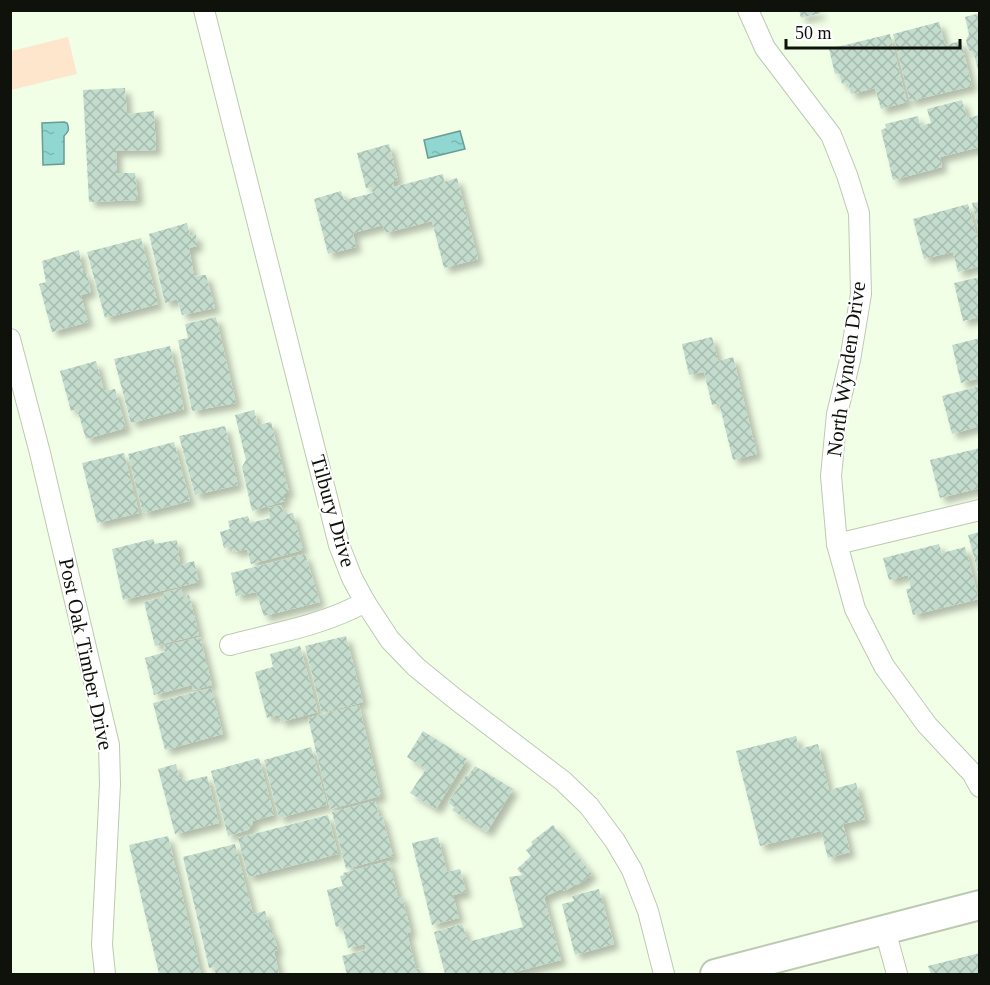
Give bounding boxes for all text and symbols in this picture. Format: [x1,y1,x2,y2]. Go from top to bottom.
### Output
scale bar [786,12,960,50]
text: 50 m [795,23,832,43]
street label: North Wynden Drive [822,280,870,458]
street label: Tilbury Drive [306,452,360,570]
street label: Post Oak Timber Drive [54,556,118,752]

